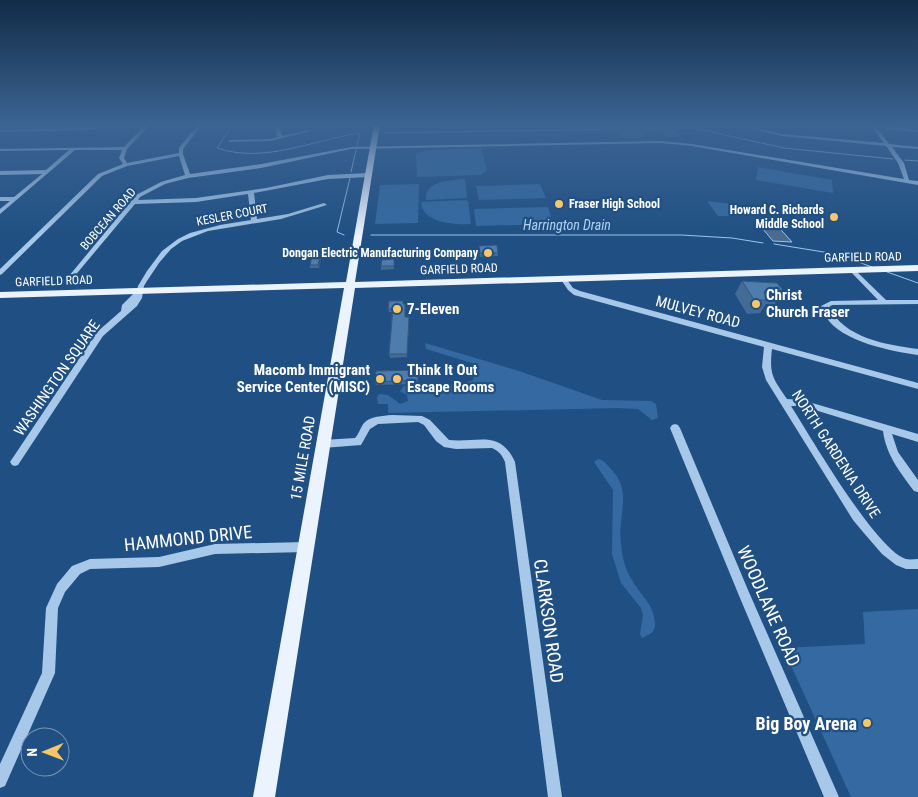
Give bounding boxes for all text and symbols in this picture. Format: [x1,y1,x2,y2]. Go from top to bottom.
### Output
street label: BOBCEAN ROAD [77,185,139,253]
place label: Fraser High School [569,197,660,211]
marker: Fraser High School [553,198,565,210]
street label: KESLER COURT [195,201,269,229]
place label: Howard C. Richards Middle School [730,203,825,231]
marker: Howard C. Richards Middle School [828,211,840,223]
water label: Harrington Drain [523,217,611,233]
place label: Dongan Electric Manufacturing Company [282,246,479,260]
marker: Dongan Electric Manufacturing Company [482,247,494,259]
street label: GARFIELD ROAD [824,249,902,265]
street label: GARFIELD ROAD [420,261,498,277]
street label: GARFIELD ROAD [15,273,93,289]
place label: Christ Church Fraser [766,286,850,321]
street label: MULVEY ROAD [654,292,742,332]
marker: Christ Church Fraser [750,298,762,310]
place label: 7-Eleven [407,300,459,318]
marker: 7-Eleven [391,303,403,315]
street label: WASHINGTON SQUARE [10,317,104,439]
place label: Macomb Immigrant Service Center (MISC) [237,361,370,396]
place label: Think It Out Escape Rooms [407,361,495,396]
marker: Macomb Immigrant Service Center (MISC) [374,373,386,385]
marker: Think It Out Escape Rooms [391,373,403,385]
street label: NORTH GARDENIA DRIVE [788,387,884,521]
street label: 15 MILE ROAD [287,414,319,502]
street label: HAMMOND DRIVE [123,521,253,555]
street label: WOODLANE ROAD [733,542,805,670]
street label: CLARKSON ROAD [530,558,568,684]
place label: Big Boy Arena [756,713,857,734]
marker: Big Boy Arena [861,717,873,729]
north arrow [20,727,70,777]
text: N [24,748,40,757]

